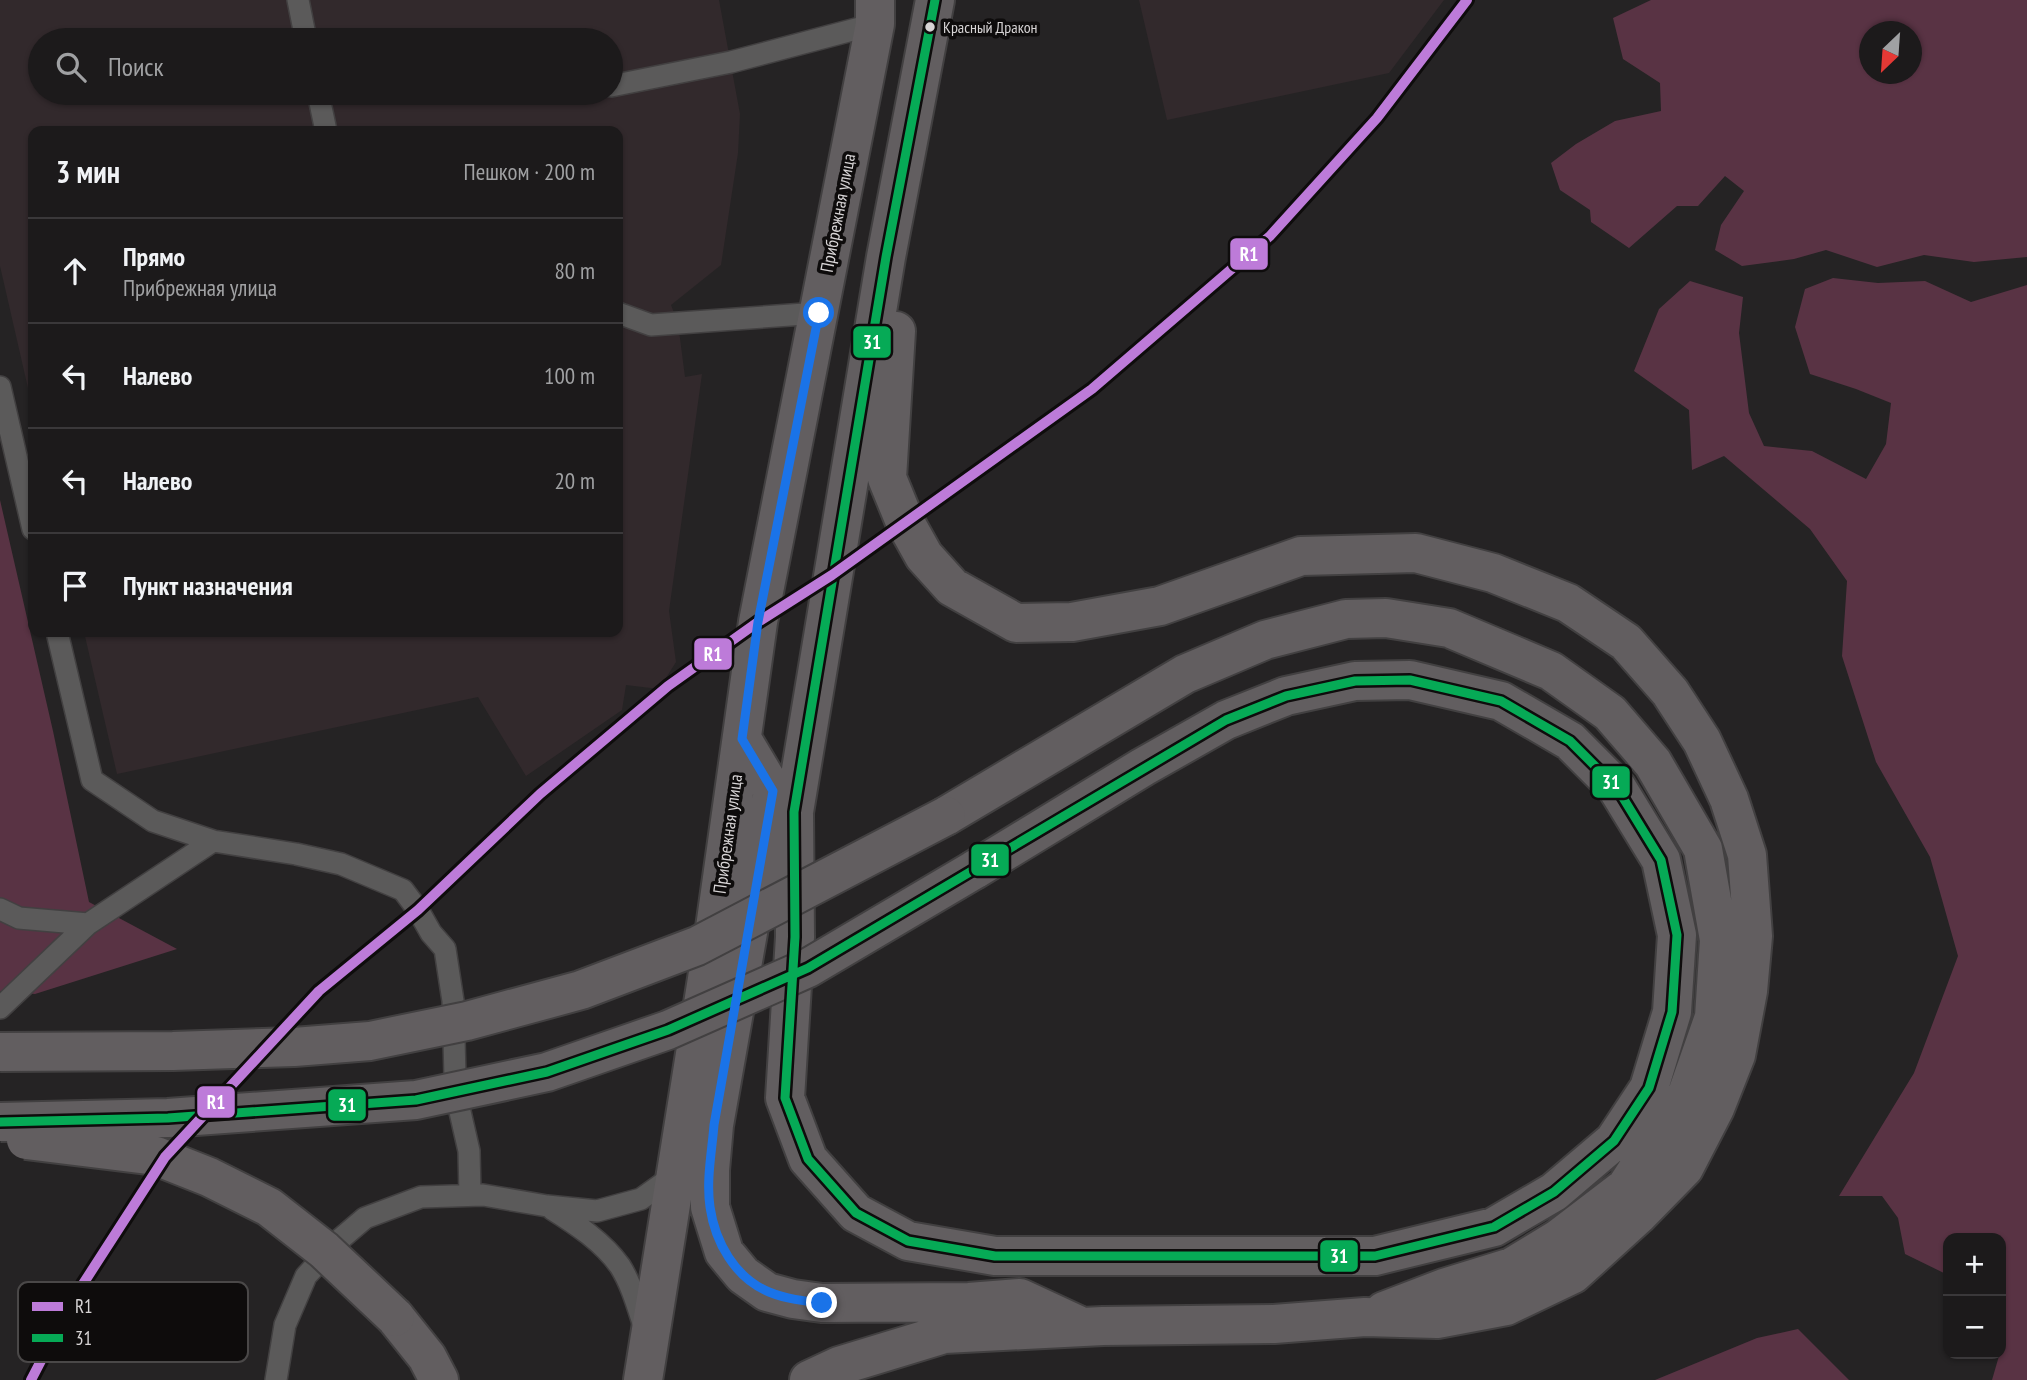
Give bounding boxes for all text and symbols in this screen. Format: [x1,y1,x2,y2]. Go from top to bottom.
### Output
place label: Красный Дракон [943,17,1038,37]
marker: Красный Дракон [923,20,937,34]
north arrow [1859,21,1922,84]
search box [28,28,623,105]
icon: search [52,48,90,86]
text: Поиск [108,50,164,83]
text: 3 мин [56,152,120,191]
street label: Прибрежная улица [815,152,860,274]
text: Пешком · 200 m [464,157,595,186]
line badge: R1 [1229,237,1269,271]
text: Прямо [123,240,185,273]
text: R1 [1240,242,1258,266]
icon: ahead [56,252,94,290]
text: 80 m [554,256,595,285]
text: Прибрежная улица [123,273,277,302]
route start [803,297,834,328]
line badge: 31 [852,325,892,359]
text: 31 [863,330,881,354]
icon: left [56,357,94,395]
text: Налево [123,359,192,392]
text: 100 m [544,361,595,390]
icon: left [56,462,94,500]
text: Налево [123,464,192,497]
text: 20 m [554,466,595,495]
icon: arrive [56,567,94,605]
text: Пункт назначения [123,569,293,602]
line badge: R1 [693,637,733,671]
text: R1 [704,642,722,666]
line badge: 31 [1591,765,1631,799]
text: 31 [1602,770,1620,794]
street label: Прибрежная улица [708,773,747,895]
line badge: 31 [970,843,1010,877]
text: 31 [981,848,999,872]
line badge: R1 [196,1085,236,1119]
line badge: 31 [327,1088,367,1122]
text: R1 [207,1090,225,1114]
text: 31 [338,1093,356,1117]
map controls [1943,1233,2006,1359]
button: + [1943,1233,2006,1296]
line badge: 31 [1319,1239,1359,1273]
text: 31 [1330,1244,1348,1268]
legend [18,1282,248,1362]
route end [806,1287,837,1318]
text: R1 [75,1294,93,1318]
button: − [1943,1296,2006,1359]
text: 31 [75,1326,92,1350]

